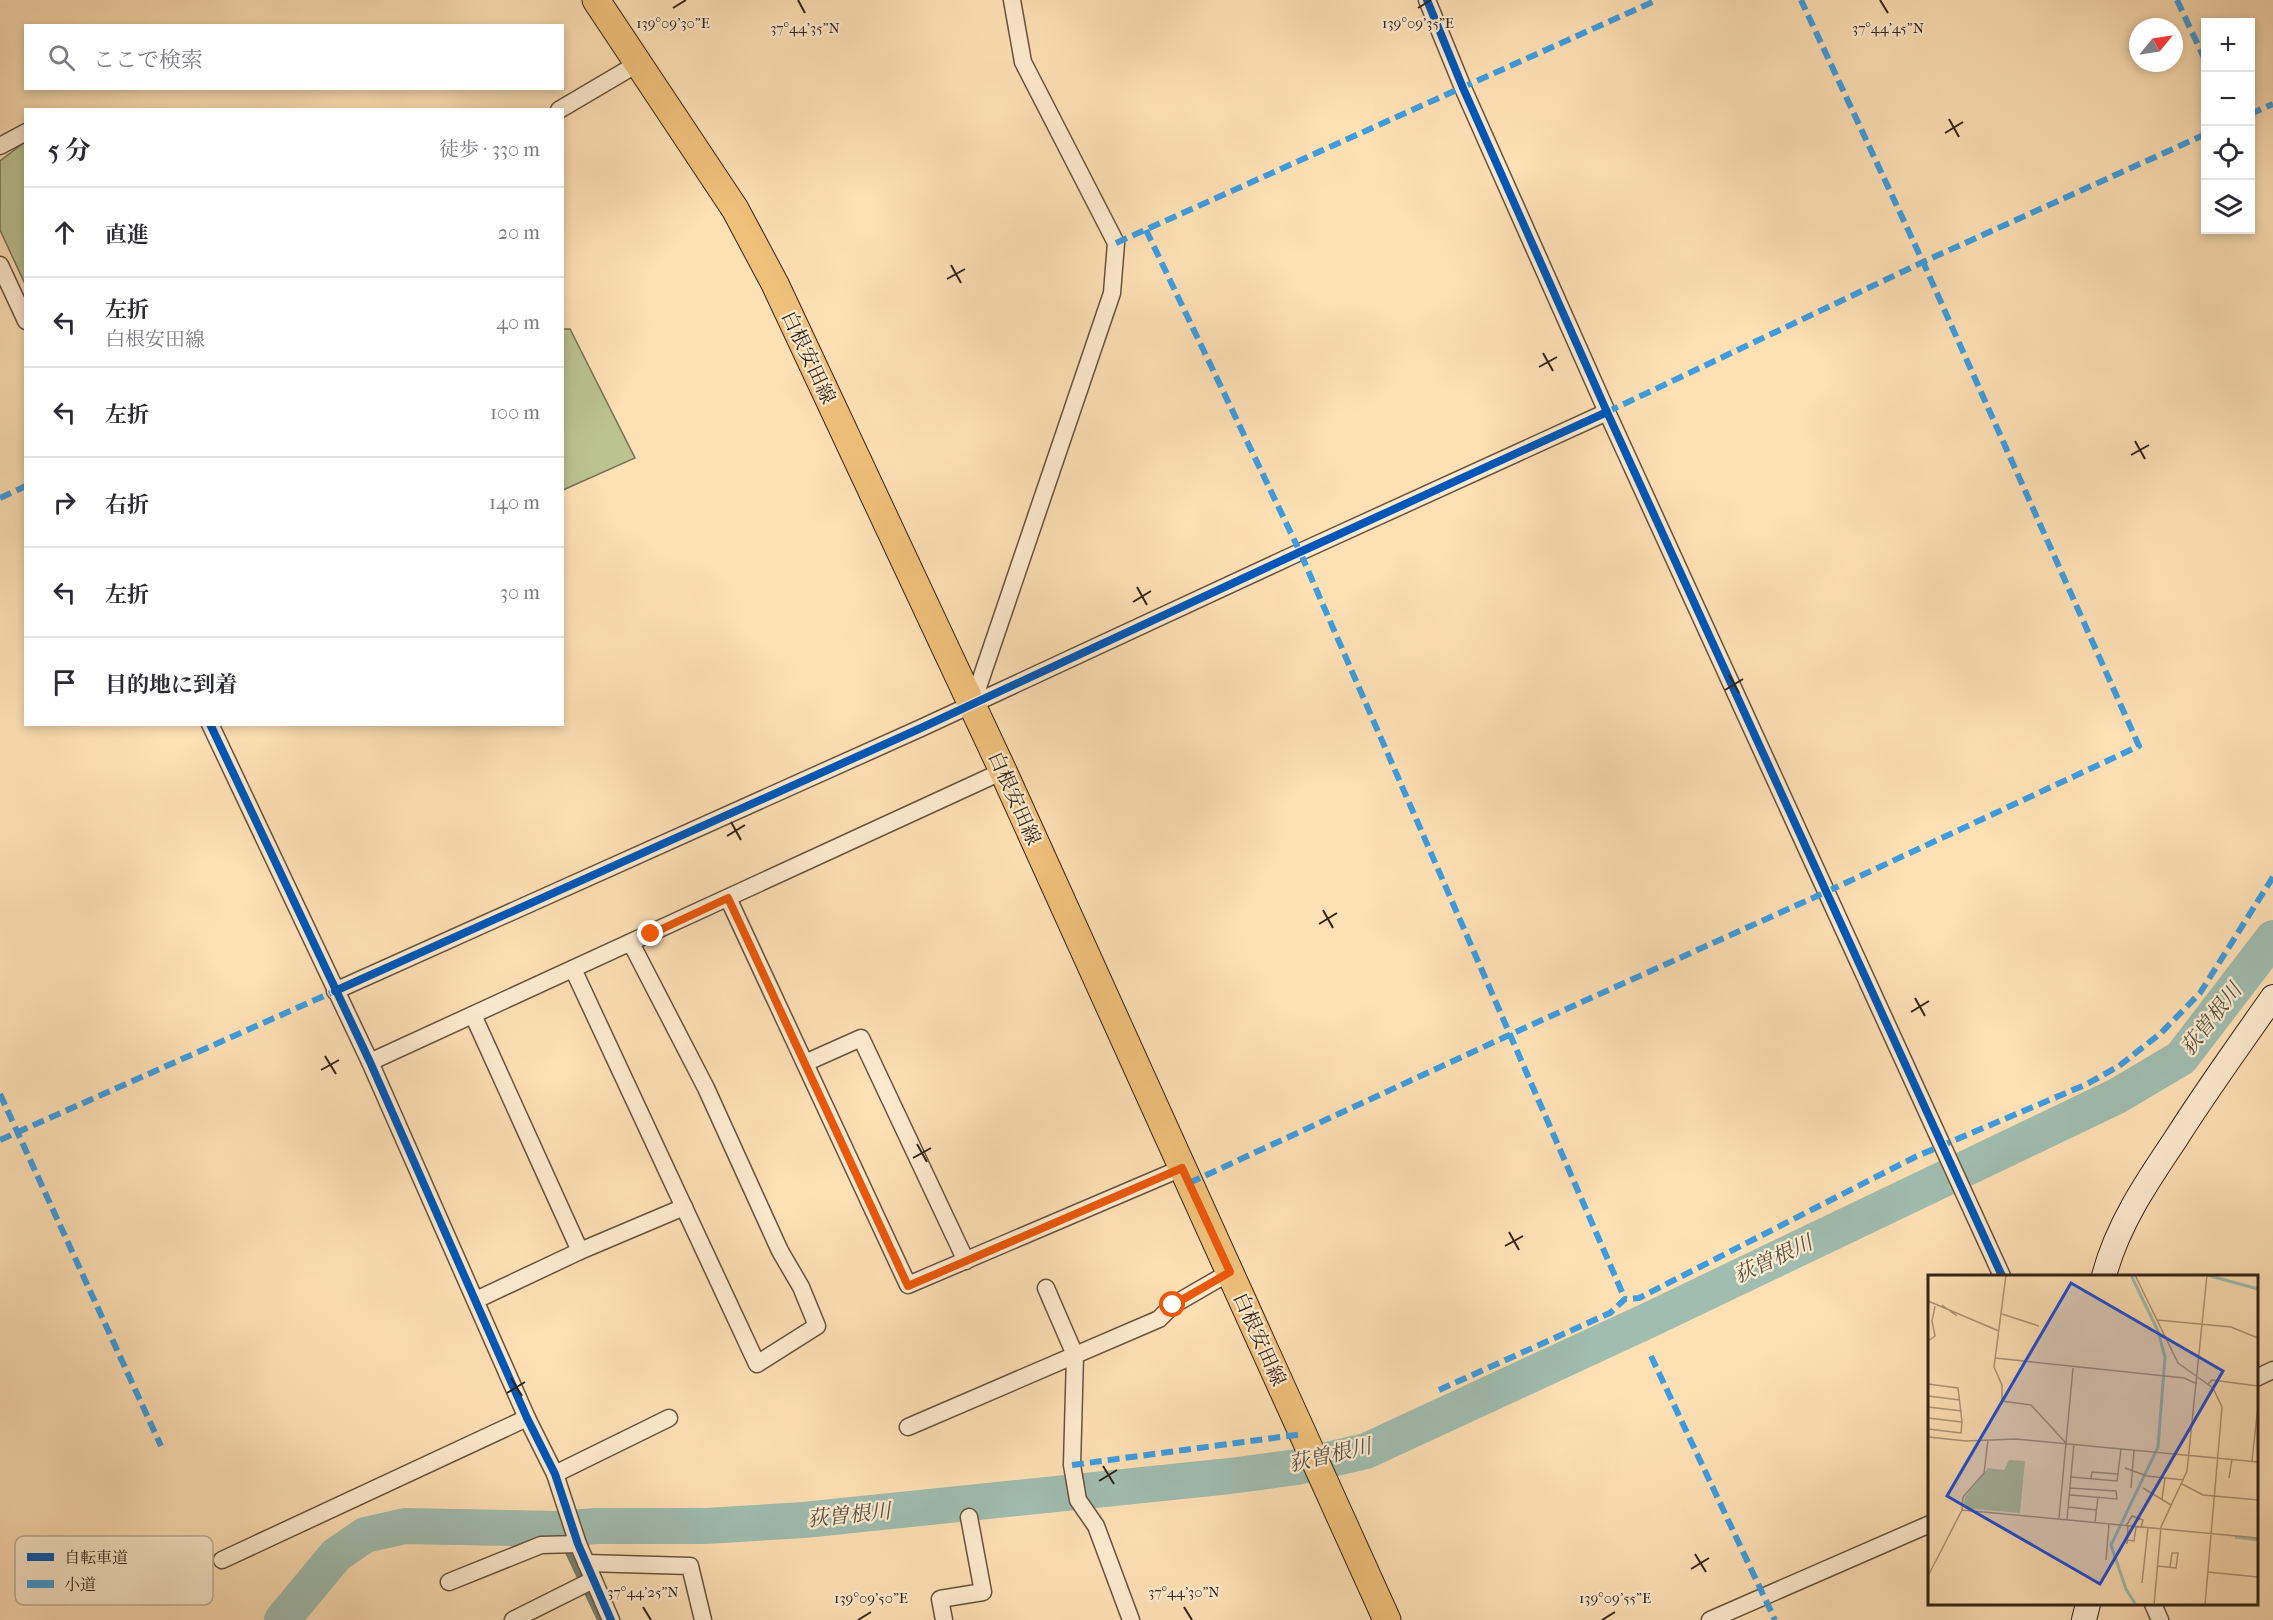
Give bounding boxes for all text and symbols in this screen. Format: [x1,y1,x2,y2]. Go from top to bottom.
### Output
text: 139°09'30"E [636,14,710,32]
text: 139°09'35"E [1382,14,1454,32]
north arrow [2129,18,2183,72]
map controls [2201,18,2255,234]
button: + [2201,18,2255,72]
text: 37°44'35"N [770,19,840,37]
text: 37°44'45"N [1852,19,1925,37]
search box [24,24,564,90]
icon: search [45,41,78,74]
text: ここで検索 [93,47,203,73]
button: − [2201,72,2255,126]
button: locate [2201,126,2255,180]
text: 5 分 [48,135,91,166]
text: 徒歩 · 330 m [439,138,540,161]
button: layers [2201,180,2255,234]
icon: ahead [48,216,81,249]
text: 20 m [498,221,540,244]
text: 直進 [105,222,149,248]
text: 左折 [105,297,149,323]
icon: left [48,306,81,339]
street label: 白根安田線 [777,307,840,407]
text: 40 m [496,311,540,334]
text: 白根安田線 [105,328,205,351]
icon: left [48,396,81,429]
text: 100 m [490,401,540,424]
text: 左折 [105,402,149,428]
icon: right [48,486,81,519]
text: 140 m [489,491,540,514]
text: 右折 [105,492,149,518]
icon: left [48,576,81,609]
text: 30 m [500,581,540,604]
text: 左折 [105,582,149,608]
icon: arrive [48,666,81,699]
text: 目的地に到着 [105,672,237,698]
street label: 白根安田線 [984,748,1045,849]
route end [637,920,663,946]
water label: 荻曽根川 [2176,977,2248,1059]
water label: 荻曽根川 [1730,1230,1818,1288]
inset map [1928,1275,2258,1605]
street label: 白根安田線 [1229,1289,1290,1390]
route start [1159,1291,1185,1317]
water label: 荻曽根川 [1286,1433,1376,1476]
water label: 荻曽根川 [806,1498,894,1531]
legend [15,1536,213,1605]
text: 自転車道 [64,1548,128,1567]
text: 小道 [64,1575,96,1594]
text: 37°44'25"N [607,1583,679,1601]
text: 37°44'30"N [1148,1583,1220,1601]
text: 139°09'50"E [834,1589,908,1607]
text: 139°09'55"E [1579,1589,1651,1607]

